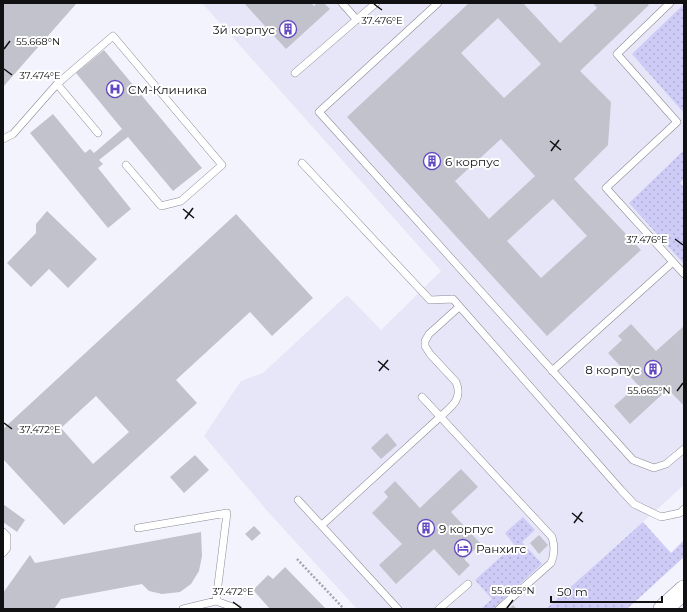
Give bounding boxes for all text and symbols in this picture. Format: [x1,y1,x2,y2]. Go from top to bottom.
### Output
text: 37.476°E [361,14,403,27]
building icon: 3й корпус [278,19,298,39]
place label: 3й корпус [213,22,275,37]
text: 55.668°N [16,35,60,48]
text: 37.474°E [19,69,61,82]
hospital icon: СМ-Клиника [105,79,125,99]
place label: СМ-Клиника [128,82,207,97]
building icon: 6 корпус [422,151,442,171]
place label: 6 корпус [445,154,500,169]
text: 37.476°E [626,233,668,246]
building icon: 8 корпус [643,359,663,379]
place label: 8 корпус [585,362,640,377]
text: 55.665°N [627,384,671,397]
text: 37.472°E [19,423,61,436]
building icon: 9 корпус [416,518,436,538]
place label: 9 корпус [439,521,494,536]
hotel icon: Ранхигс [453,538,473,558]
place label: Ранхигс [476,541,526,556]
scale bar [551,578,662,604]
text: 55.665°N [491,584,535,597]
text: 50 m [557,584,588,599]
text: 37.472°E [212,585,254,598]

